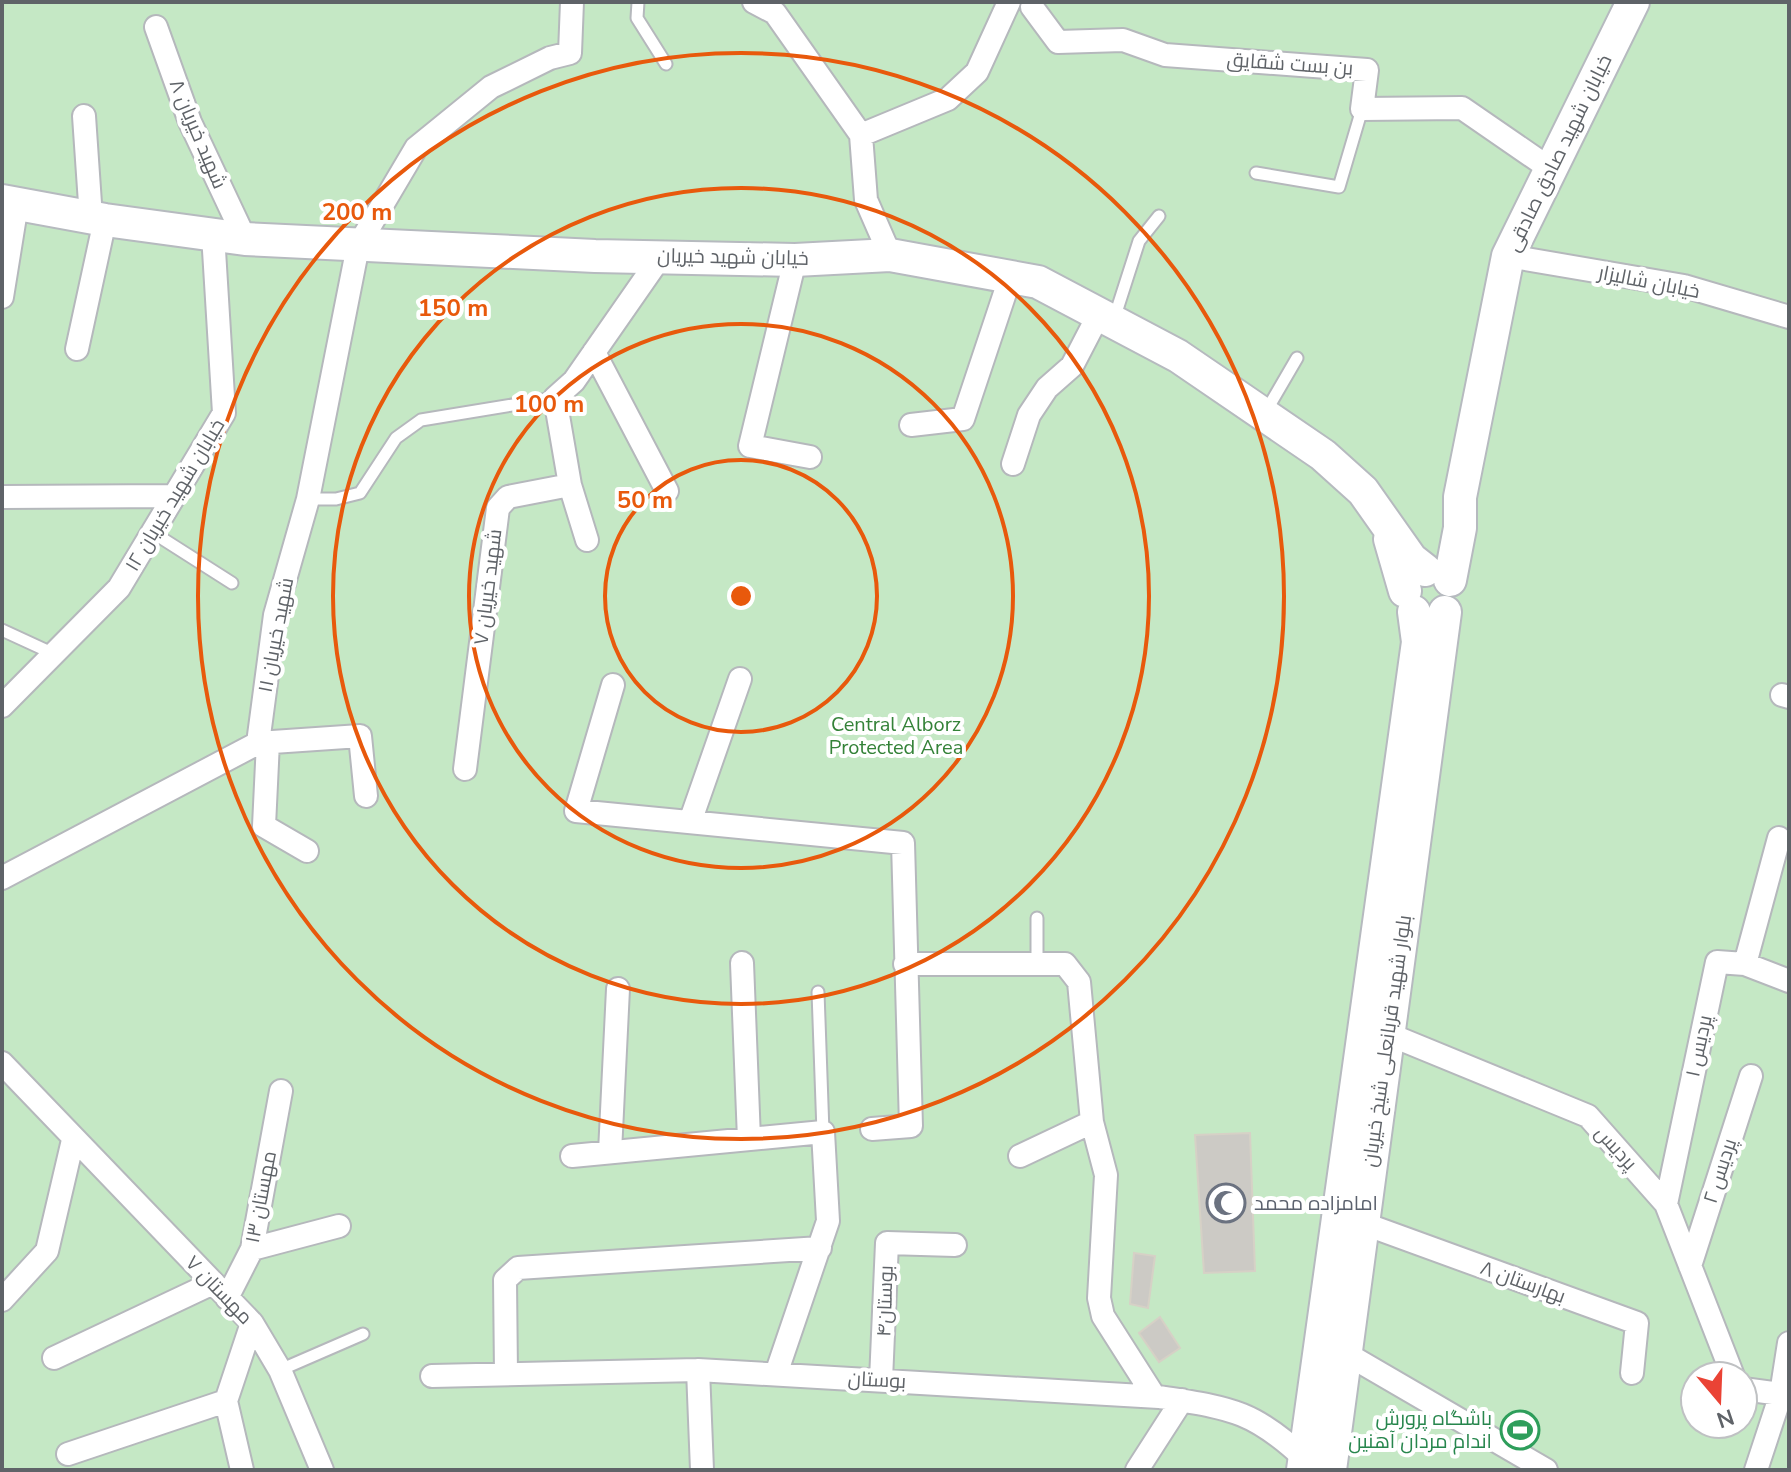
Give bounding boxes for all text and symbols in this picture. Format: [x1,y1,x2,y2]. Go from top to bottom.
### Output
street label: بن بست شقایق [1226,46,1354,82]
street label: خیابان شهید صادق صادقی [1499,50,1619,256]
street label: شهید خیریان ۸ [163,75,233,193]
text: 200 m [322,196,392,228]
street label: خیابان شهید خیریان [657,242,809,272]
street label: خیابان شالیزار [1595,259,1702,305]
text: 150 m [418,292,488,324]
text: 100 m [514,388,584,420]
street label: خیابان شهید خیریان ۱۲ [119,414,231,576]
text: 50 m [617,484,673,516]
street label: شهید خیریان ۷ [467,527,509,647]
street label: شهید خیریان ۱۱ [252,575,300,695]
centre of rings [727,582,755,610]
park label: Central Alborz Protected Area [829,711,963,761]
street label: بلوار شهید قربانعلی شیخ خیریان [1356,913,1418,1169]
street label: پردیس ۱ [1679,1012,1719,1079]
street label: پردیس [1589,1120,1644,1177]
street label: پردیس ۲ [1697,1134,1743,1207]
street label: مهستان ۱۳ [239,1149,283,1245]
mosque icon: امامزاده محمد [1205,1182,1247,1224]
place label: امامزاده محمد [1254,1190,1378,1217]
street label: مهستان ۷ [179,1250,259,1330]
street label: بهارستان ۸ [1477,1254,1569,1310]
street label: بوستان۴ [870,1265,900,1337]
north arrow [1679,1360,1759,1440]
street label: بوستان [847,1365,907,1395]
text: N [1713,1401,1738,1435]
place label: باشگاه پرورش اندام مردان آهنین [1348,1405,1492,1455]
sports icon: باشگاه پرورش اندام مردان آهنین [1499,1409,1541,1451]

